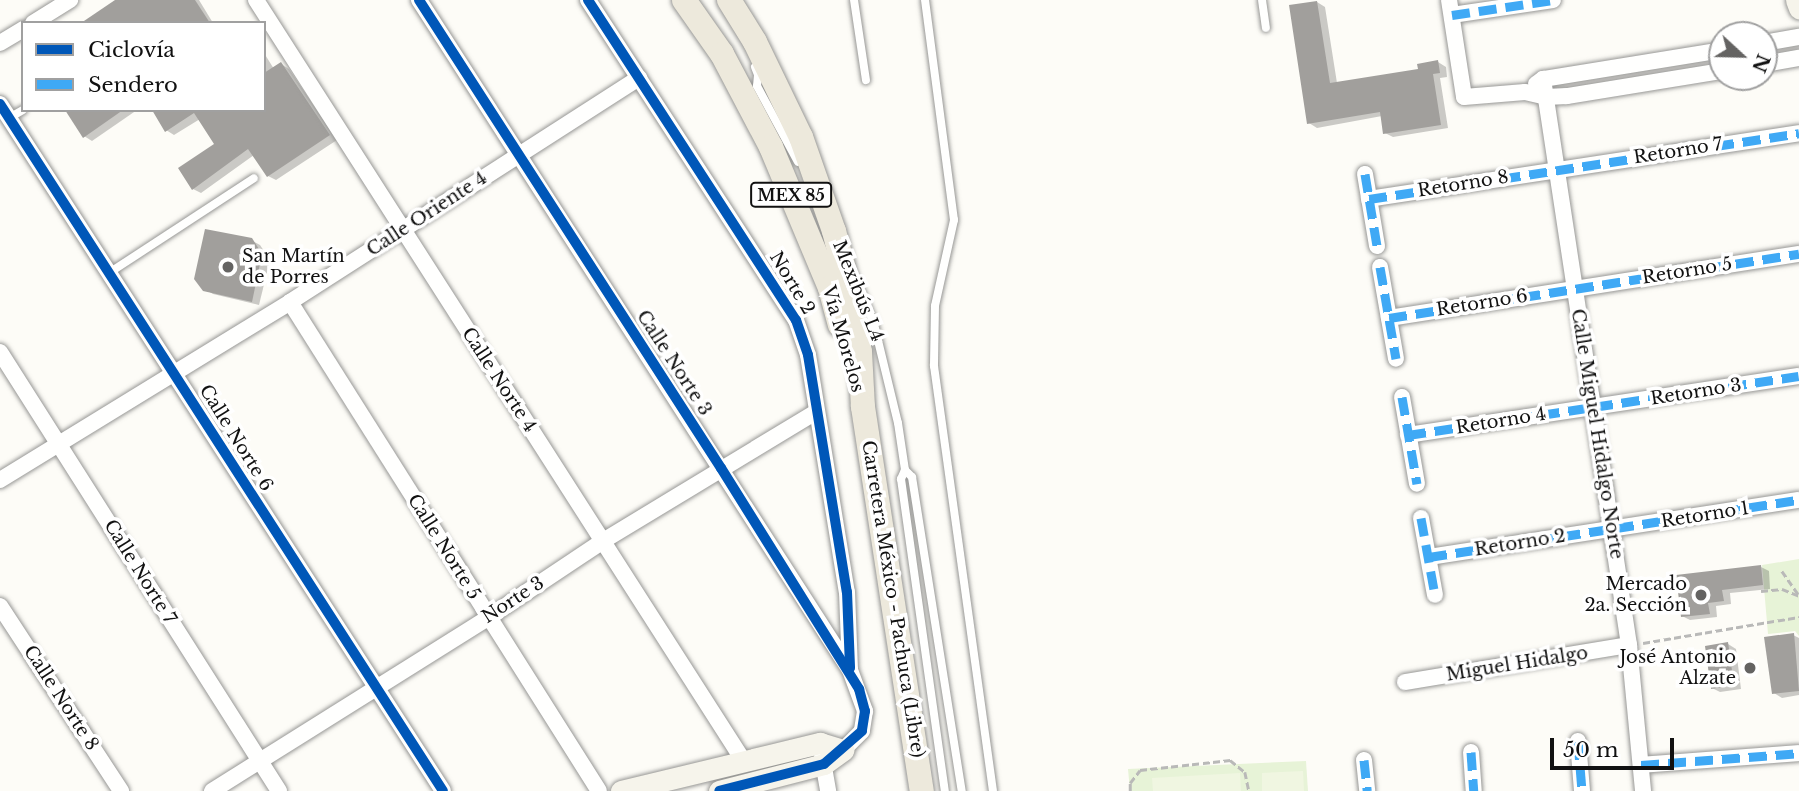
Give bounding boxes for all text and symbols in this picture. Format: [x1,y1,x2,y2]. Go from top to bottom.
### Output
legend [21,21,266,112]
north arrow [1708,21,1778,91]
text: Ciclovía [88,37,175,63]
text: N [1747,51,1775,76]
text: Sendero [88,72,178,98]
street label: Retorno 7 [1632,133,1724,169]
street label: Retorno 8 [1416,166,1510,202]
street label: Calle Oriente 4 [363,167,491,261]
road number: MEX 85 [749,182,833,208]
street label: Mexibús L4 [828,237,888,345]
place label: San Martín de Porres [242,246,345,288]
street label: Norte 2 [765,248,819,318]
street label: Retorno 5 [1640,253,1734,289]
marker: San Martín de Porres [220,259,236,275]
street label: Vía Morelos [817,283,869,395]
street label: Retorno 6 [1435,285,1529,321]
street label: Calle Norte 3 [632,306,716,420]
street label: Calle Miguel Hidalgo Norte [1567,307,1627,561]
street label: Calle Norte 4 [457,324,541,436]
street label: Retorno 3 [1649,374,1743,410]
street label: Calle Norte 6 [195,381,277,495]
street label: Retorno 4 [1454,403,1548,439]
street label: Carretera México - Pachuca (Libre) [857,439,929,759]
street label: Calle Norte 5 [403,490,485,604]
street label: Retorno 1 [1659,497,1751,533]
street label: Calle Norte 7 [99,516,181,628]
street label: Retorno 2 [1473,525,1567,561]
street label: Norte 3 [478,572,548,628]
place label: Mercado 2a. Sección [1584,574,1687,616]
marker: Mercado 2a. Sección [1693,587,1709,603]
street label: Calle Norte 8 [19,641,103,755]
street label: Miguel Hidalgo [1445,642,1589,686]
place label: José Antonio Alzate [1619,647,1736,690]
marker: José Antonio Alzate [1742,660,1758,676]
scale bar [1554,724,1678,768]
text: 50 m [1563,737,1618,763]

